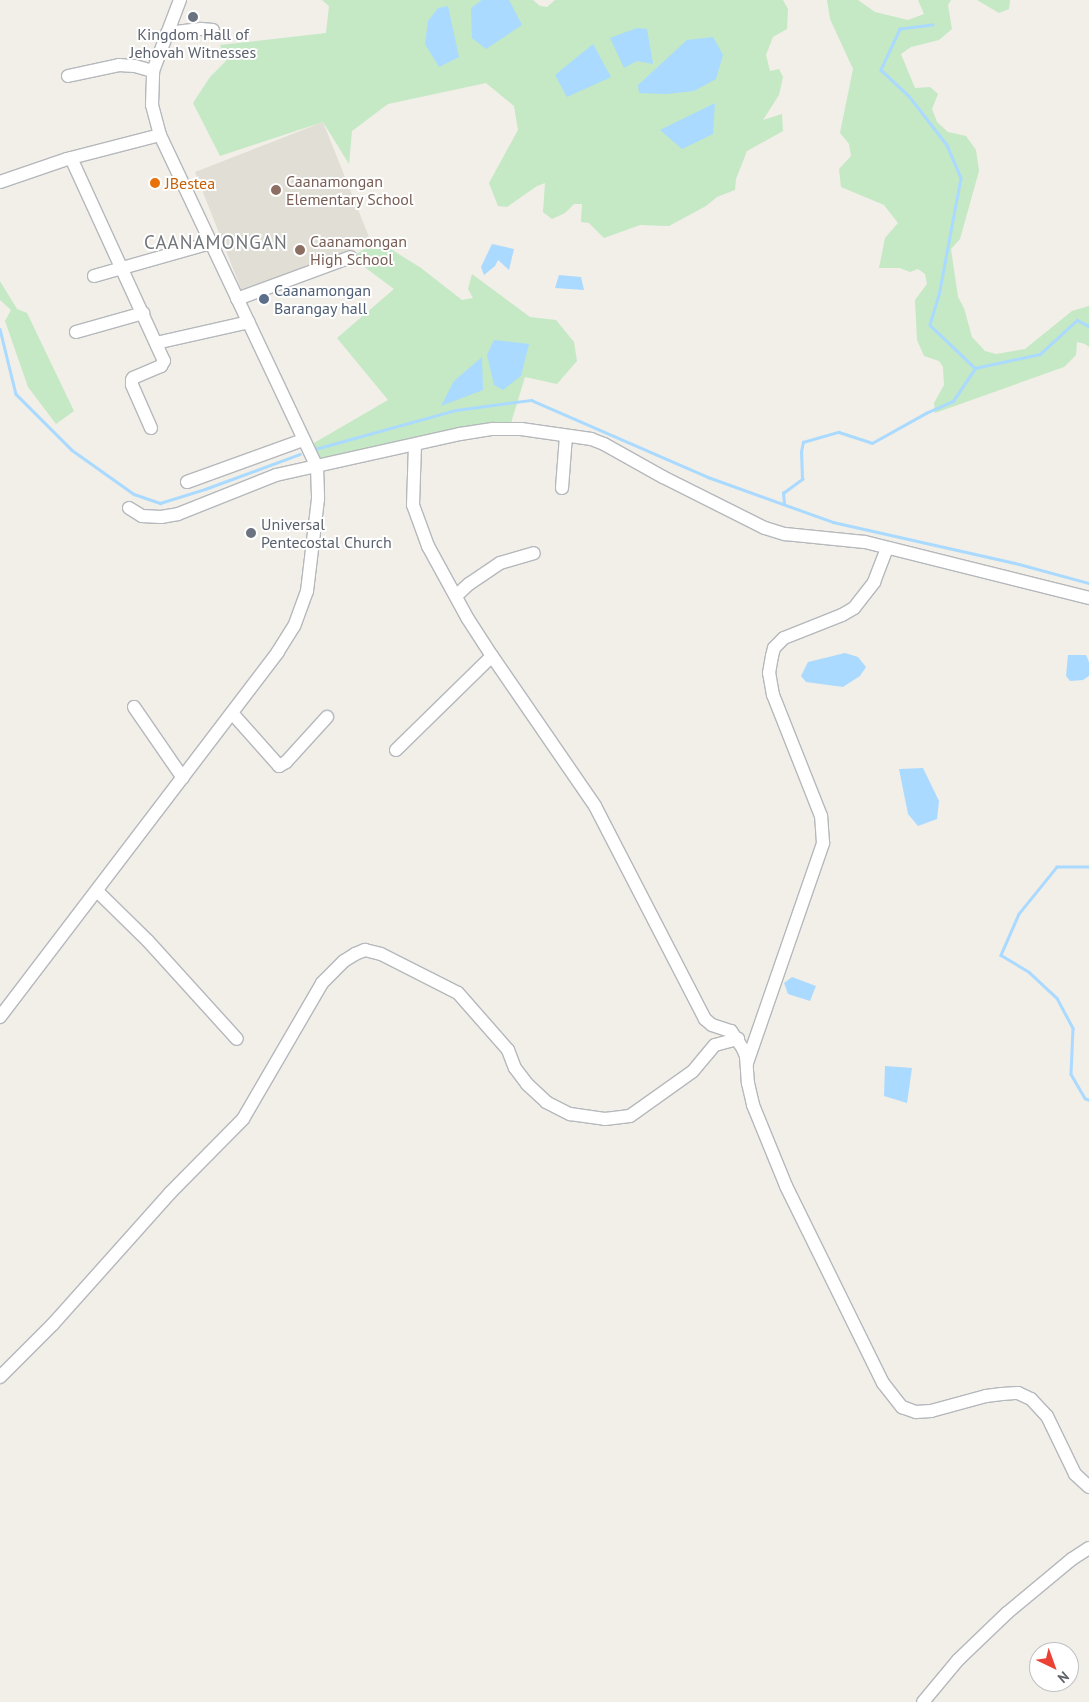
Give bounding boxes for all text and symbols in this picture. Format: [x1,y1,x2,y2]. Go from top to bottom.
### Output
marker: Kingdom Hall of Jehovah Witnesses [187,11,199,23]
place label: Kingdom Hall of Jehovah Witnesses [130,24,256,62]
place label: Caanamongan Elementary School [286,171,414,209]
place label: JBestea [165,173,215,193]
marker: JBestea [149,177,161,189]
marker: Caanamongan Elementary School [270,184,282,196]
place label: Caanamongan High School [310,231,407,269]
district label: CAANAMONGAN [143,232,289,254]
marker: Caanamongan High School [294,244,306,256]
place label: Caanamongan Barangay hall [274,280,371,318]
marker: Caanamongan Barangay hall [258,293,270,305]
place label: Universal Pentecostal Church [261,514,392,552]
marker: Universal Pentecostal Church [245,527,257,539]
north arrow [1029,1642,1079,1692]
text: N [1054,1668,1073,1687]

